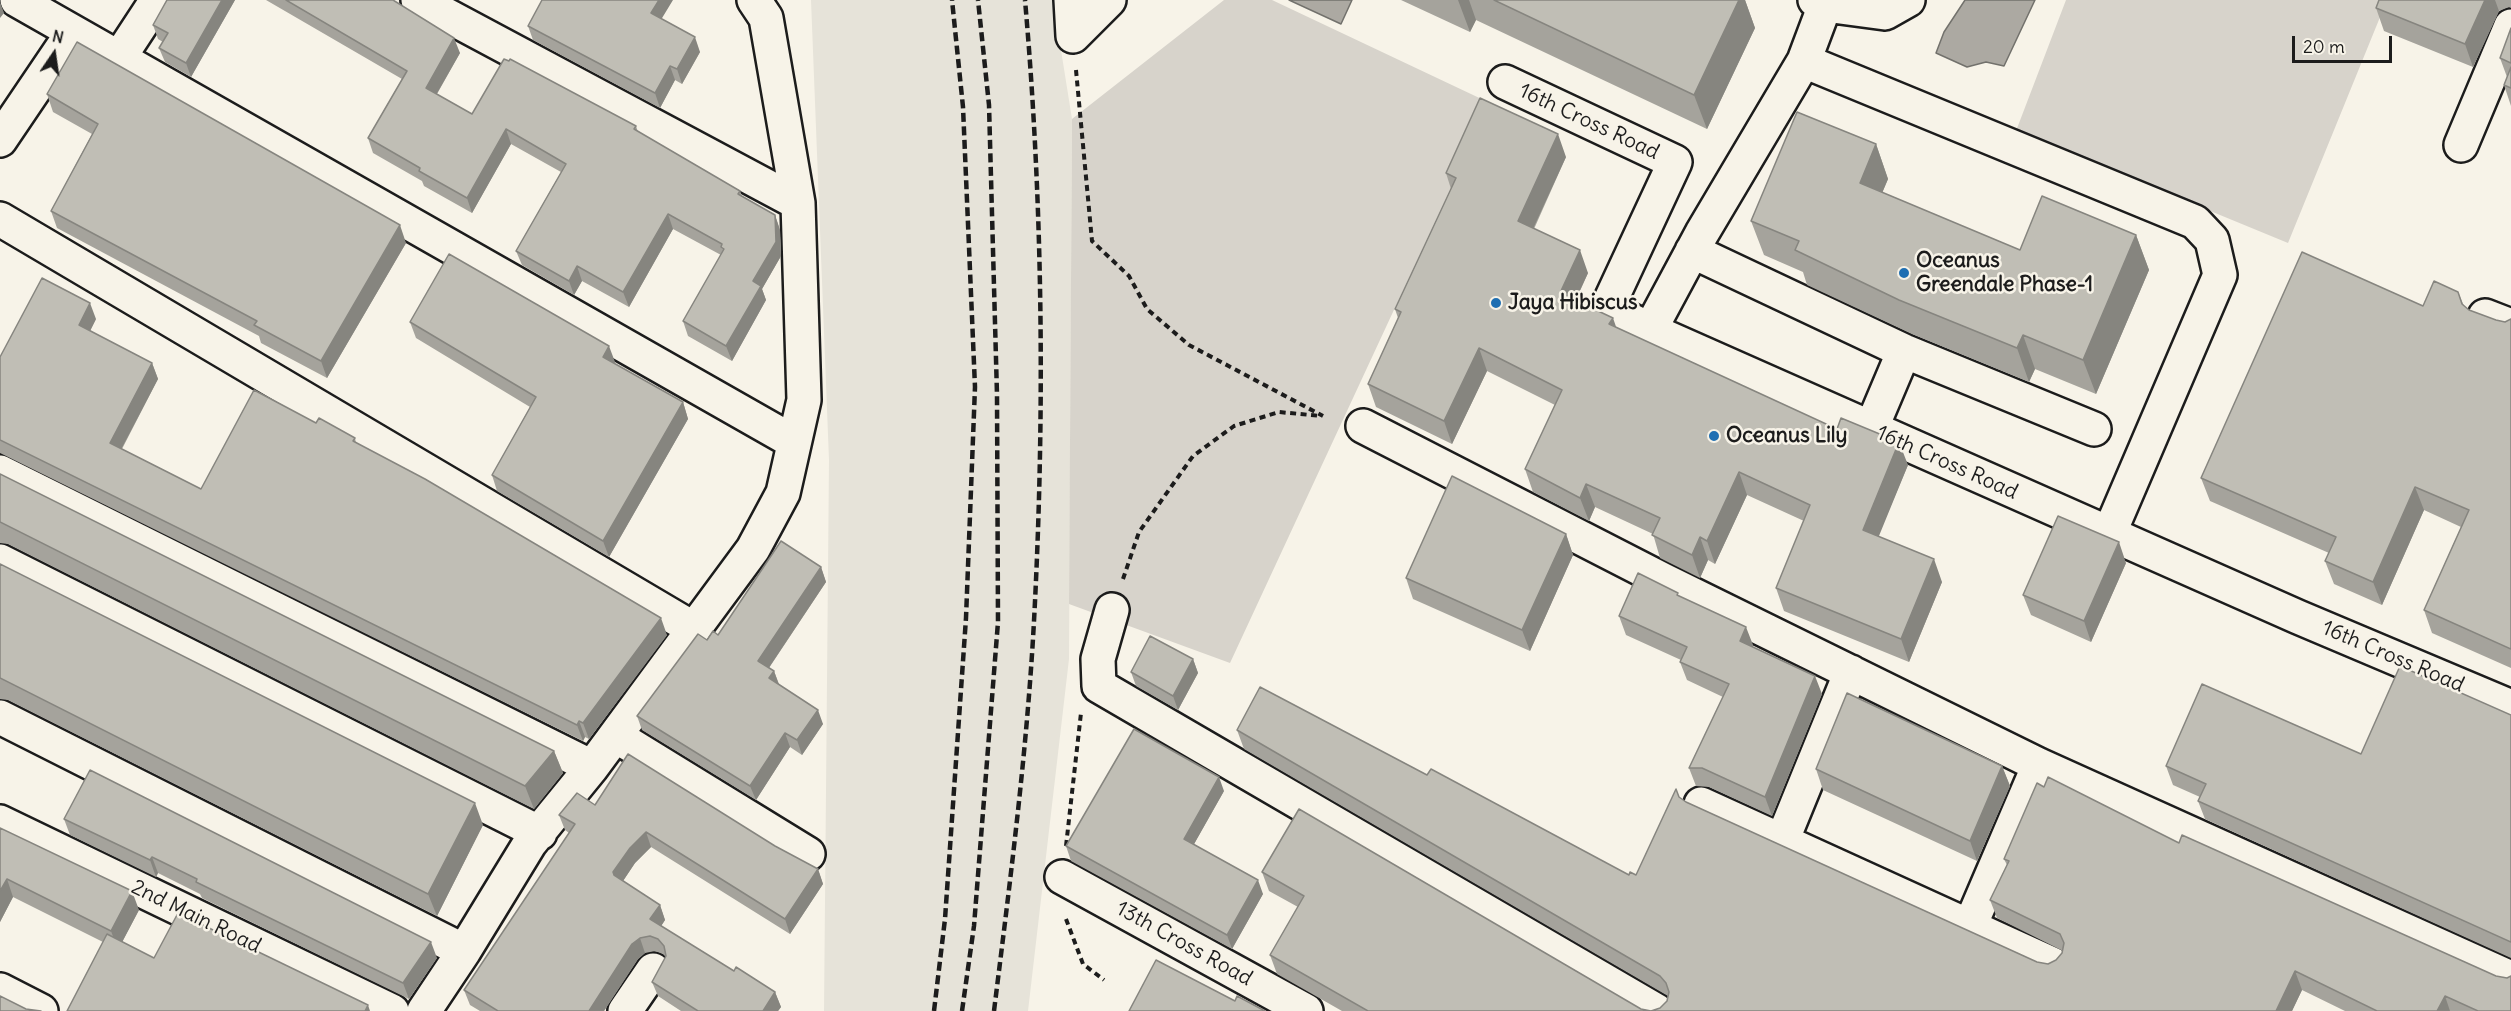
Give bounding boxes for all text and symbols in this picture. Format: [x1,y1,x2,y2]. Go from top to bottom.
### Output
north arrow [24,24,84,84]
scale bar [2295,24,2396,62]
text: N [50,25,66,47]
text: 20 m [2303,35,2345,58]
street label: 16th Cross Road [1515,78,1663,166]
place label: Oceanus Greendale Phase-1 [1916,248,2093,298]
marker: Oceanus Greendale Phase-1 [1897,266,1911,280]
place label: Jaya Hibiscus [1508,290,1638,316]
marker: Jaya Hibiscus [1489,296,1503,310]
street label: 16th Cross Road [1873,421,2021,505]
place label: Oceanus Lily [1726,423,1848,449]
marker: Oceanus Lily [1707,429,1721,443]
street label: 16th Cross Road [2318,616,2468,698]
street label: 2nd Main Road [127,875,265,959]
street label: 13th Cross Road [1112,896,1256,992]

